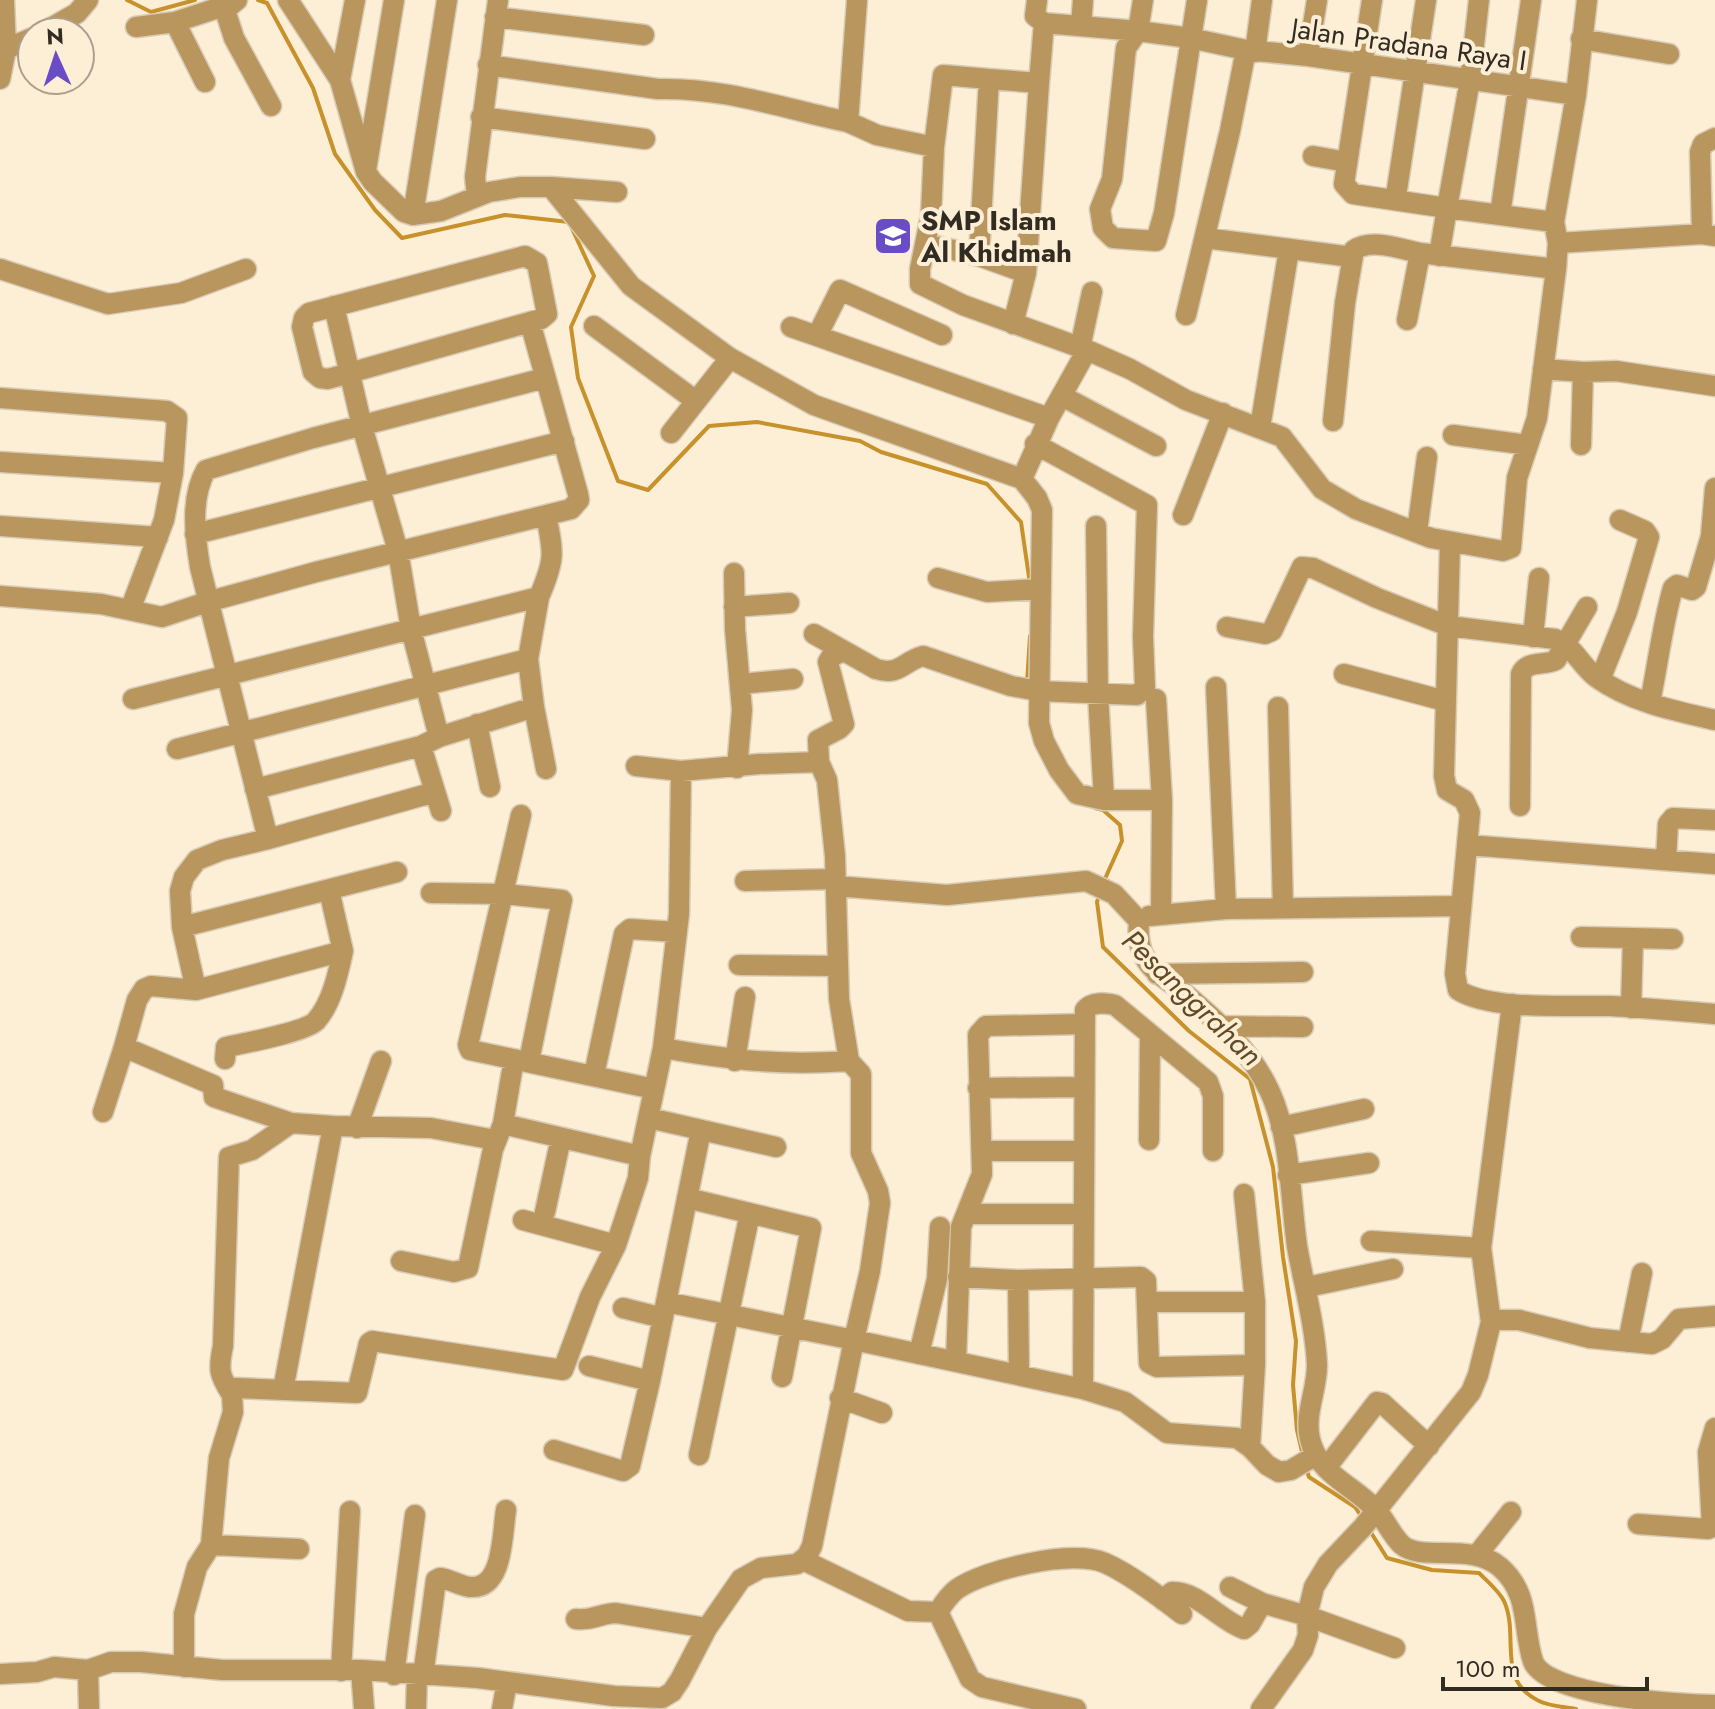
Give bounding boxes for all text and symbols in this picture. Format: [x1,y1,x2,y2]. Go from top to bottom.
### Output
street label: Jalan Pradana Raya I [1285,7,1529,81]
north arrow [16,16,96,96]
text: N [45,20,65,52]
place label: SMP Islam Al Khidmah [920,200,1072,273]
school or university icon: SMP Islam Al Khidmah [872,215,914,257]
water label: Pesanggrahan [1112,919,1272,1076]
scale bar [1443,1641,1647,1691]
text: 100 m [1455,1651,1521,1686]

